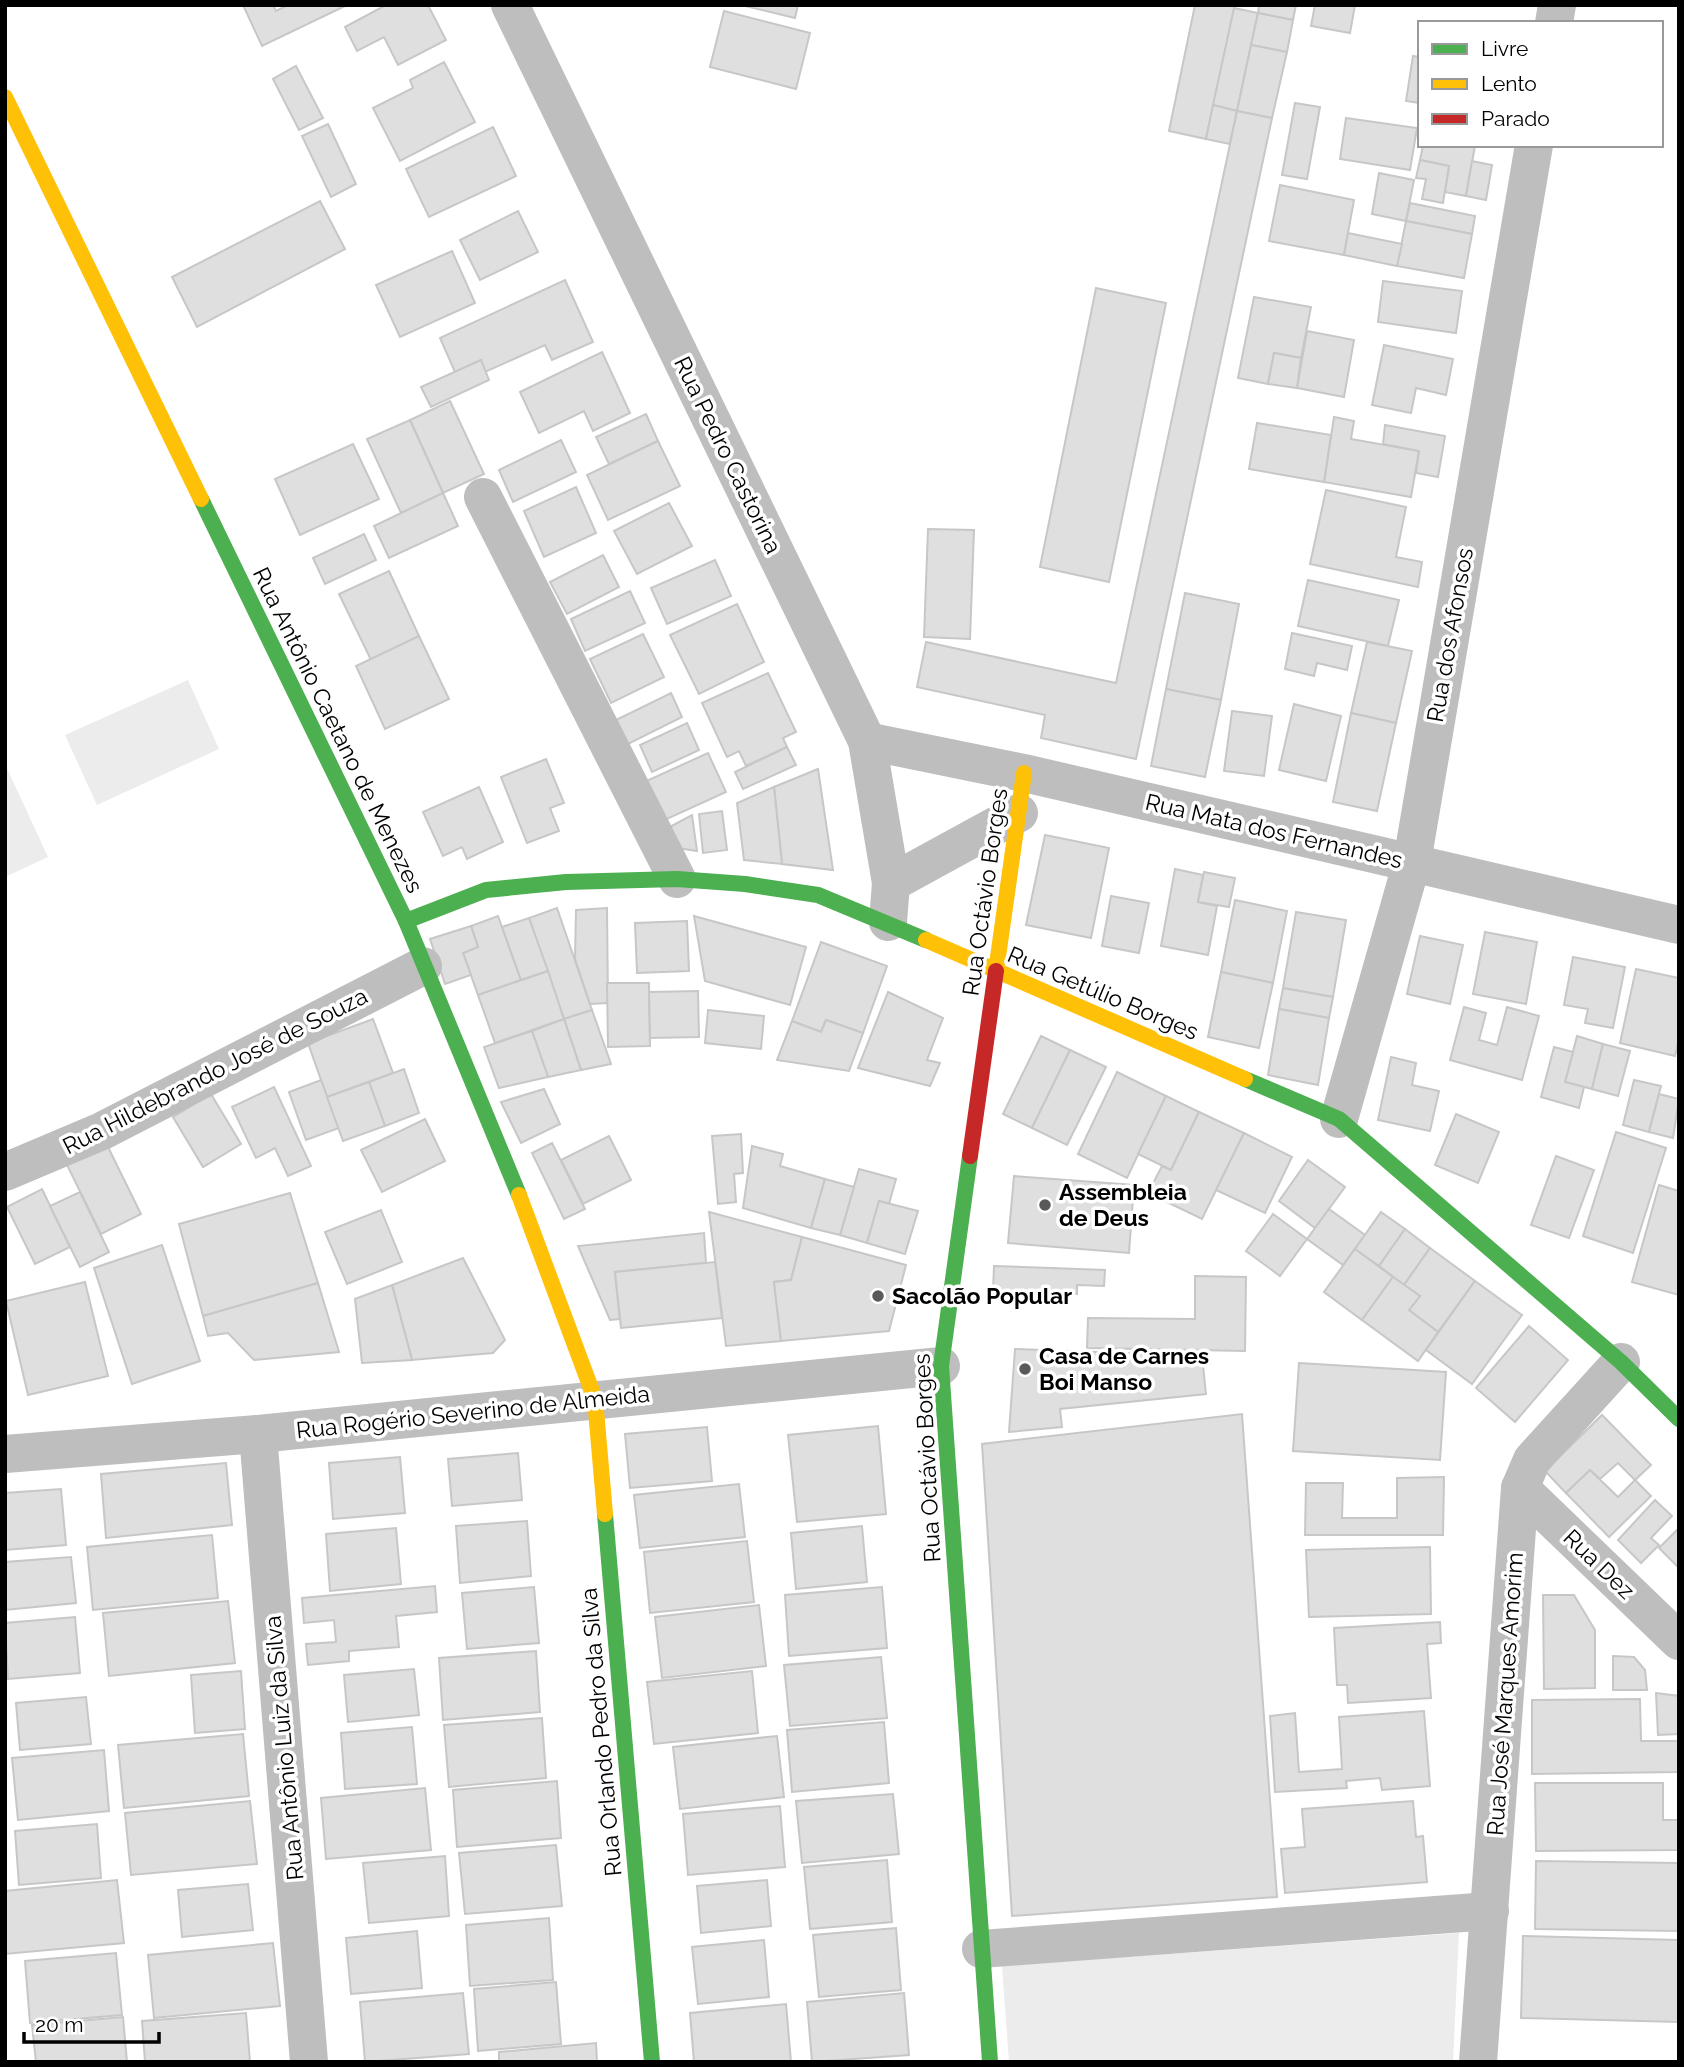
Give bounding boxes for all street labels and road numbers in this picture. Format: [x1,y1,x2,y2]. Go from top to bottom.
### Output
street label: Rua Pedro Castorina [669,352,788,558]
street label: Rua dos Afonsos [1421,546,1478,724]
street label: Rua Antônio Caetano de Menezes [248,563,429,897]
street label: Rua Octávio Borges [957,787,1012,997]
street label: Rua Mata dos Fernandes [1143,788,1405,873]
street label: Rua Getúlio Borges [1004,940,1203,1045]
street label: Rua Hildebrando José de Souza [58,982,372,1159]
street label: Rua Octávio Borges [908,1353,945,1563]
street label: Rua Rogério Severino de Almeida [295,1380,651,1444]
street label: Rua Dez [1558,1523,1640,1604]
street label: Rua José Marques Amorim [1481,1551,1528,1836]
street label: Rua Orlando Pedro da Silva [574,1587,627,1877]
street label: Rua Antônio Luiz da Silva [258,1615,309,1881]

